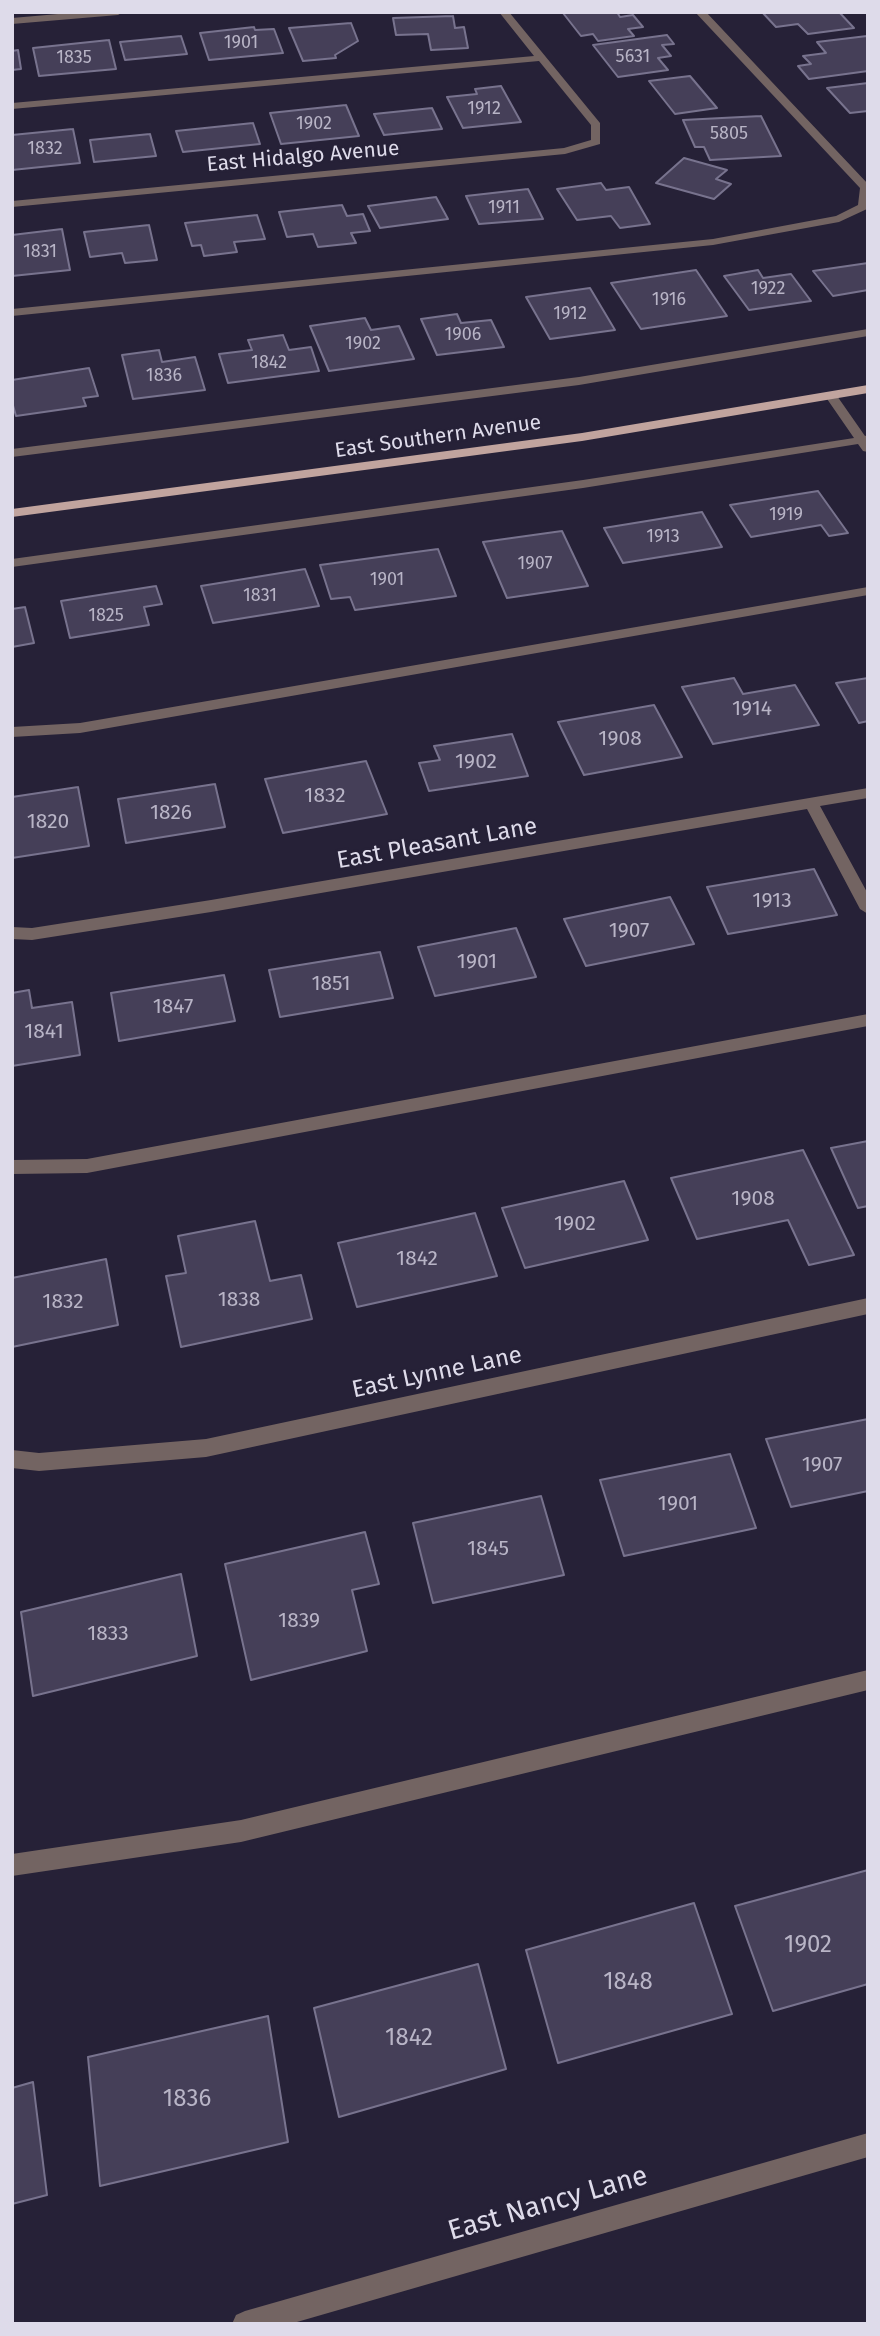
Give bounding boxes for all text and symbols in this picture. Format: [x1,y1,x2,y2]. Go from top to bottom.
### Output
house number: 1901 [224,32,258,54]
house number: 5631 [616,46,650,68]
house number: 1835 [56,47,92,69]
house number: 1912 [467,98,501,120]
house number: 1902 [296,113,332,135]
house number: 5805 [710,123,748,145]
street label: East Hidalgo Avenue [206,136,400,178]
house number: 1832 [27,138,63,160]
house number: 1911 [488,197,520,219]
house number: 1831 [23,241,57,263]
house number: 1922 [751,278,785,300]
house number: 1916 [652,289,686,311]
house number: 1912 [553,303,587,325]
house number: 1906 [445,324,481,346]
house number: 1902 [345,333,381,355]
house number: 1842 [251,352,287,374]
house number: 1836 [146,365,182,387]
street label: East Southern Avenue [333,410,543,464]
house number: 1919 [769,504,803,526]
house number: 1913 [646,526,680,548]
house number: 1907 [518,553,552,575]
house number: 1901 [370,569,404,591]
house number: 1831 [243,585,277,607]
house number: 1825 [88,605,124,627]
house number: 1914 [732,696,772,722]
house number: 1908 [598,726,642,752]
house number: 1902 [455,749,497,775]
house number: 1832 [304,783,346,809]
house number: 1826 [150,800,192,826]
house number: 1820 [27,809,69,835]
street label: East Pleasant Lane [335,812,539,876]
house number: 1913 [752,888,792,914]
house number: 1907 [609,918,649,944]
house number: 1901 [457,949,497,975]
house number: 1851 [311,971,351,997]
house number: 1847 [153,994,193,1020]
house number: 1841 [24,1019,64,1045]
house number: 1908 [731,1186,775,1212]
house number: 1902 [554,1211,596,1237]
house number: 1842 [396,1246,438,1272]
house number: 1838 [218,1287,260,1313]
house number: 1832 [42,1289,84,1315]
street label: East Lynne Lane [349,1341,525,1405]
house number: 1907 [802,1452,842,1478]
house number: 1901 [658,1491,698,1517]
house number: 1845 [467,1536,509,1562]
house number: 1839 [278,1608,320,1634]
house number: 1833 [87,1621,129,1647]
house number: 1902 [784,1931,832,1959]
house number: 1848 [603,1968,653,1996]
house number: 1842 [385,2024,433,2052]
house number: 1836 [163,2085,211,2113]
street label: East Nancy Lane [444,2159,652,2249]

